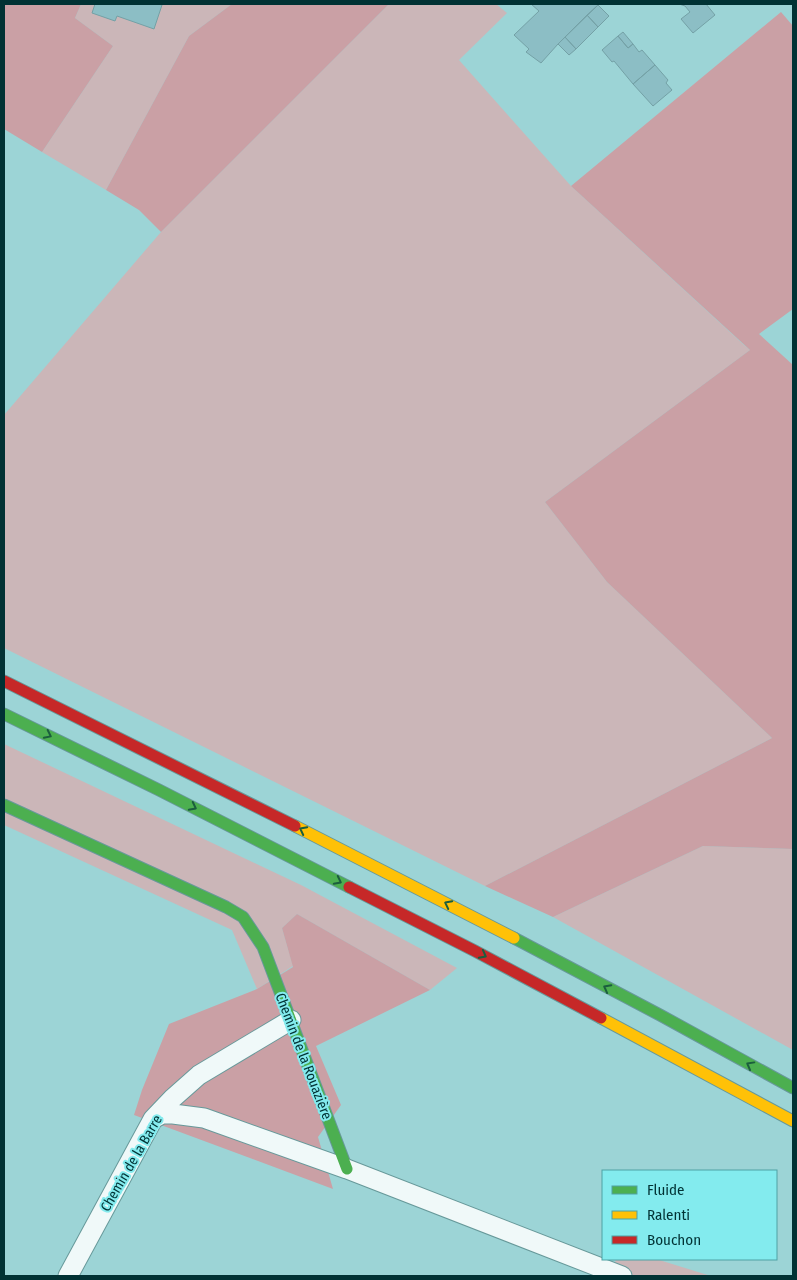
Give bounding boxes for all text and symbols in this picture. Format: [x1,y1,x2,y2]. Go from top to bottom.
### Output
one-way arrow [42,729,51,739]
one-way arrow [188,801,197,811]
one-way arrow [300,826,309,836]
one-way arrow [333,875,342,885]
one-way arrow [444,900,453,910]
one-way arrow [477,949,486,959]
one-way arrow [604,984,613,994]
street label: Chemin de la Rouazière [272,991,336,1122]
one-way arrow [747,1061,756,1071]
street label: Chemin de la Barre [97,1112,166,1214]
legend [602,1170,777,1260]
text: Fluide [647,1181,684,1199]
text: Ralenti [647,1206,690,1224]
text: Bouchon [647,1231,701,1249]

